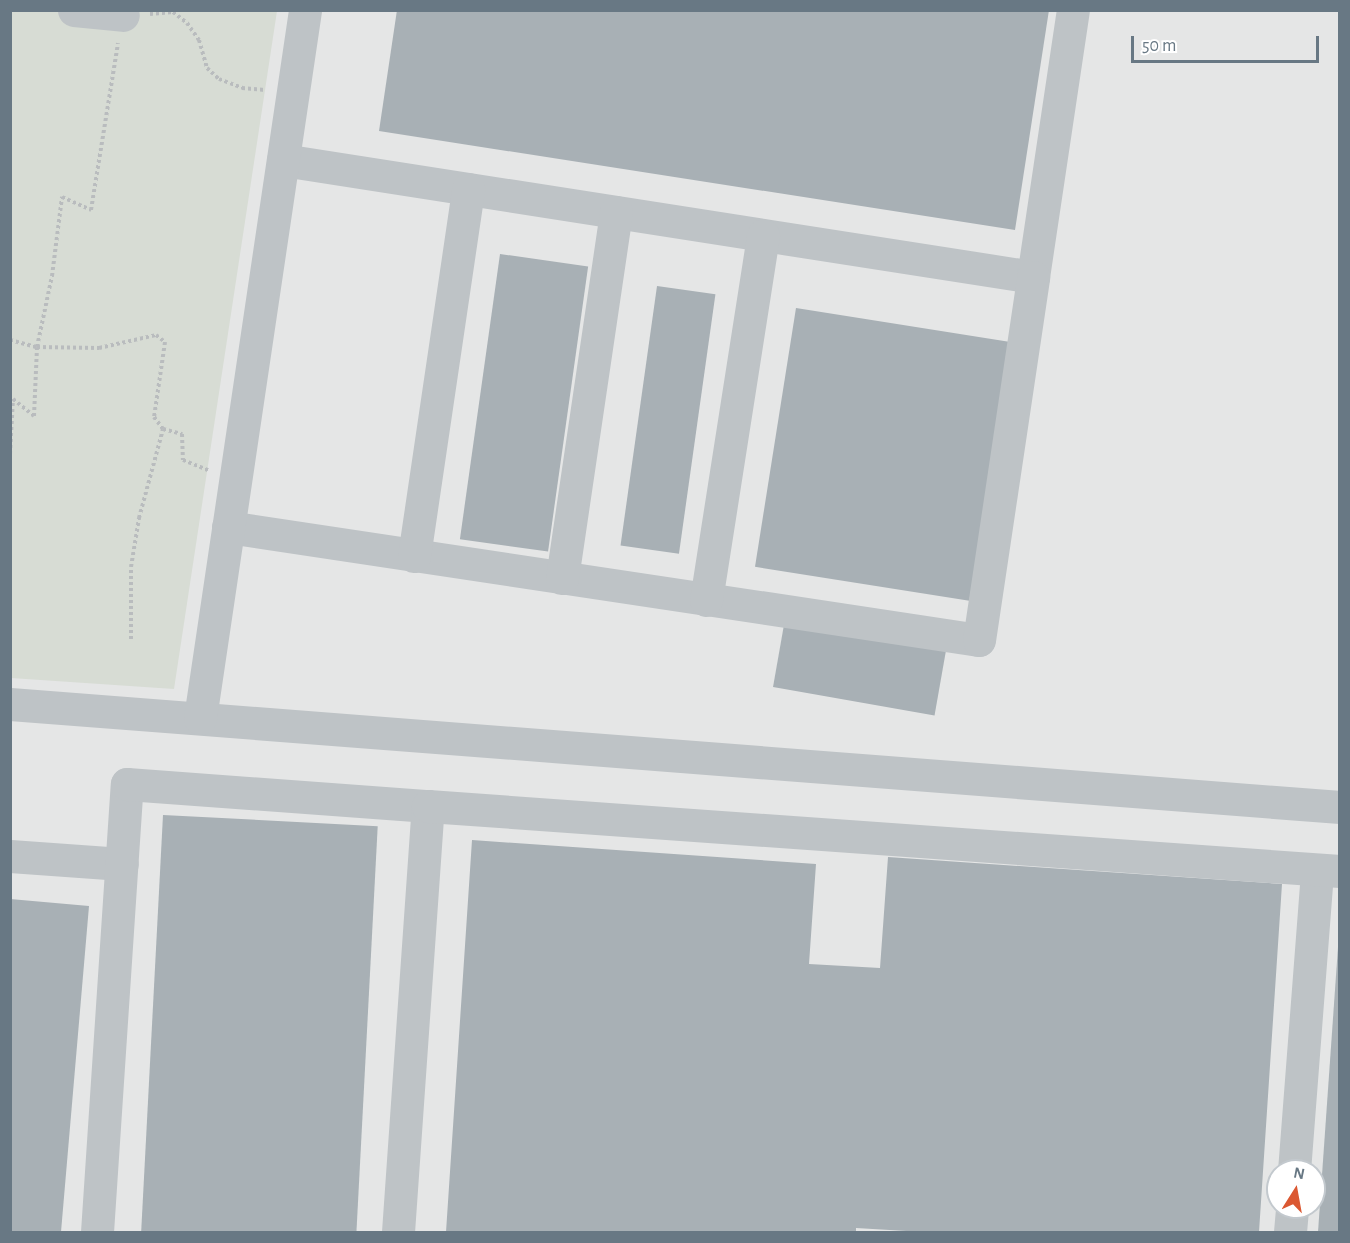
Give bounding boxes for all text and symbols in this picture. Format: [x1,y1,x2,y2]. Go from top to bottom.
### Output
scale bar [1134,24,1322,62]
text: 50 m [1142,37,1176,55]
north arrow [1266,1159,1326,1219]
text: N [1292,1164,1306,1182]

